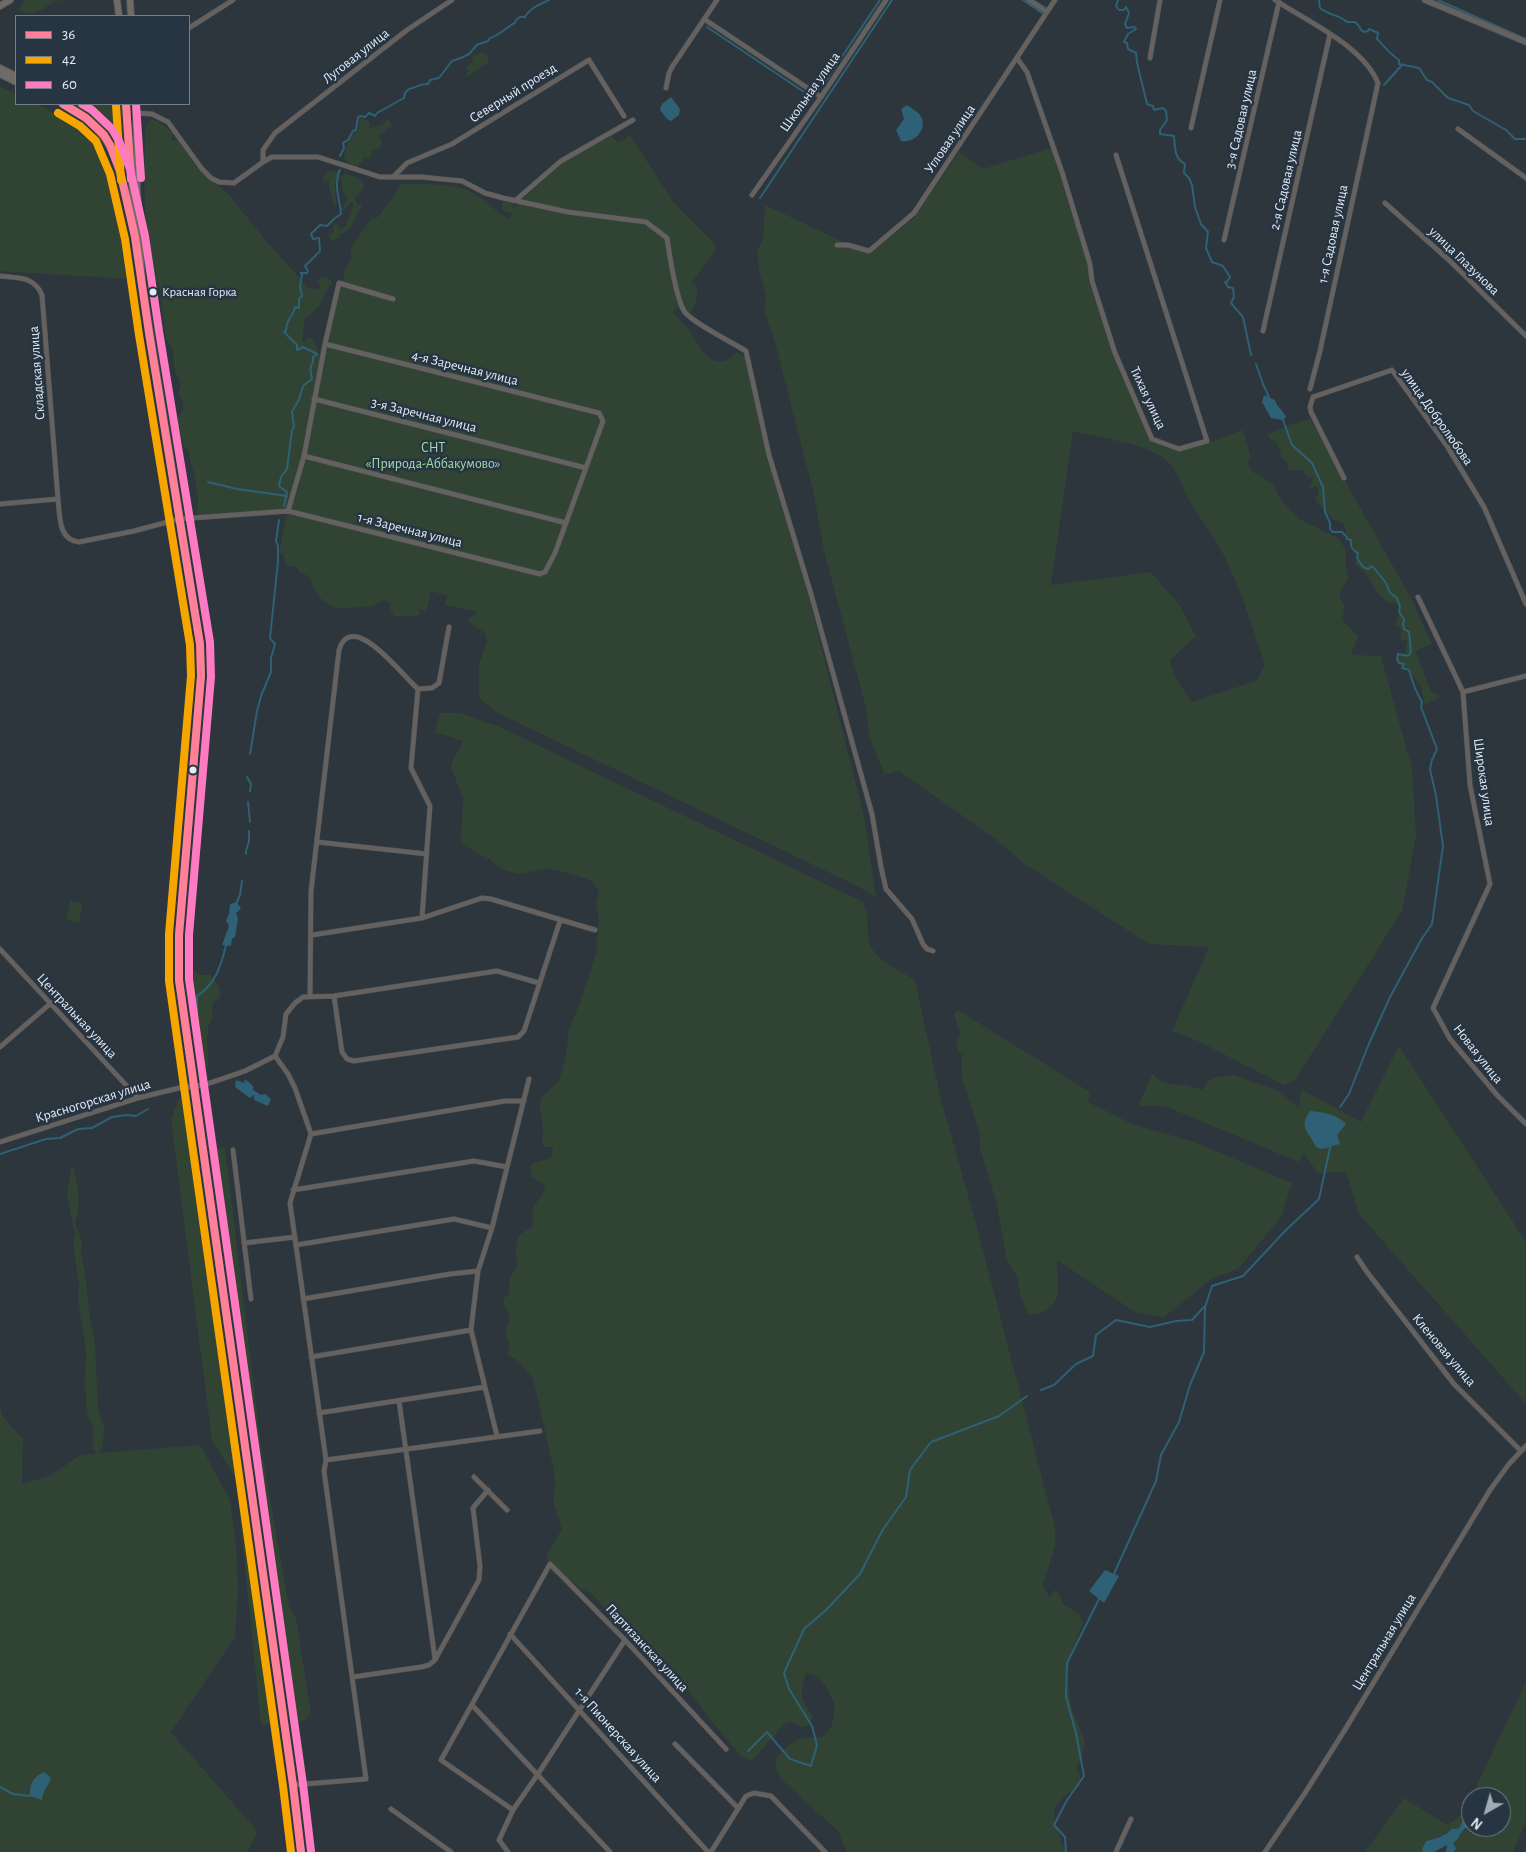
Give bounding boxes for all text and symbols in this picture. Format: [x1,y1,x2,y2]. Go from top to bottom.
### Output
legend [15,15,190,105]
street label: Луговая улица [319,25,393,87]
text: 36 [62,27,75,42]
street label: Школьная улица [776,49,844,135]
text: 42 [62,52,76,67]
street label: Северный проезд [466,59,560,127]
street label: 3-я Садовая улица [1221,68,1261,170]
text: 60 [62,77,77,92]
street label: Угловая улица [921,101,979,177]
street label: 2-я Садовая улица [1266,128,1306,232]
street label: 1-я Садовая улица [1314,183,1352,285]
street label: улица Глазунова [1425,223,1503,299]
place label: Красная Горка [162,284,237,300]
marker: Красная Горка [148,287,158,297]
street label: Складская улица [25,325,49,421]
street label: 4-я Заречная улица [410,347,520,389]
street label: Тихая улица [1126,364,1170,432]
street label: улица Добролюбова [1397,365,1477,469]
street label: 3-я Заречная улица [370,394,478,436]
park label: СНТ «Природа-Аббакумово» [366,440,500,472]
street label: 1-я Заречная улица [356,509,464,551]
street label: Широкая улица [1470,737,1498,827]
unlabelled marker [188,765,198,775]
street label: Центральная улица [33,970,121,1062]
street label: Новая улица [1449,1021,1507,1087]
street label: Красногорская улица [33,1075,153,1127]
street label: Кленовая улица [1409,1310,1479,1390]
street label: Центральная улица [1348,1590,1420,1694]
street label: Партизанская улица [602,1600,692,1696]
street label: 1-я Пионерская улица [571,1684,665,1786]
north arrow [1461,1787,1511,1837]
text: N [1469,1815,1486,1832]

